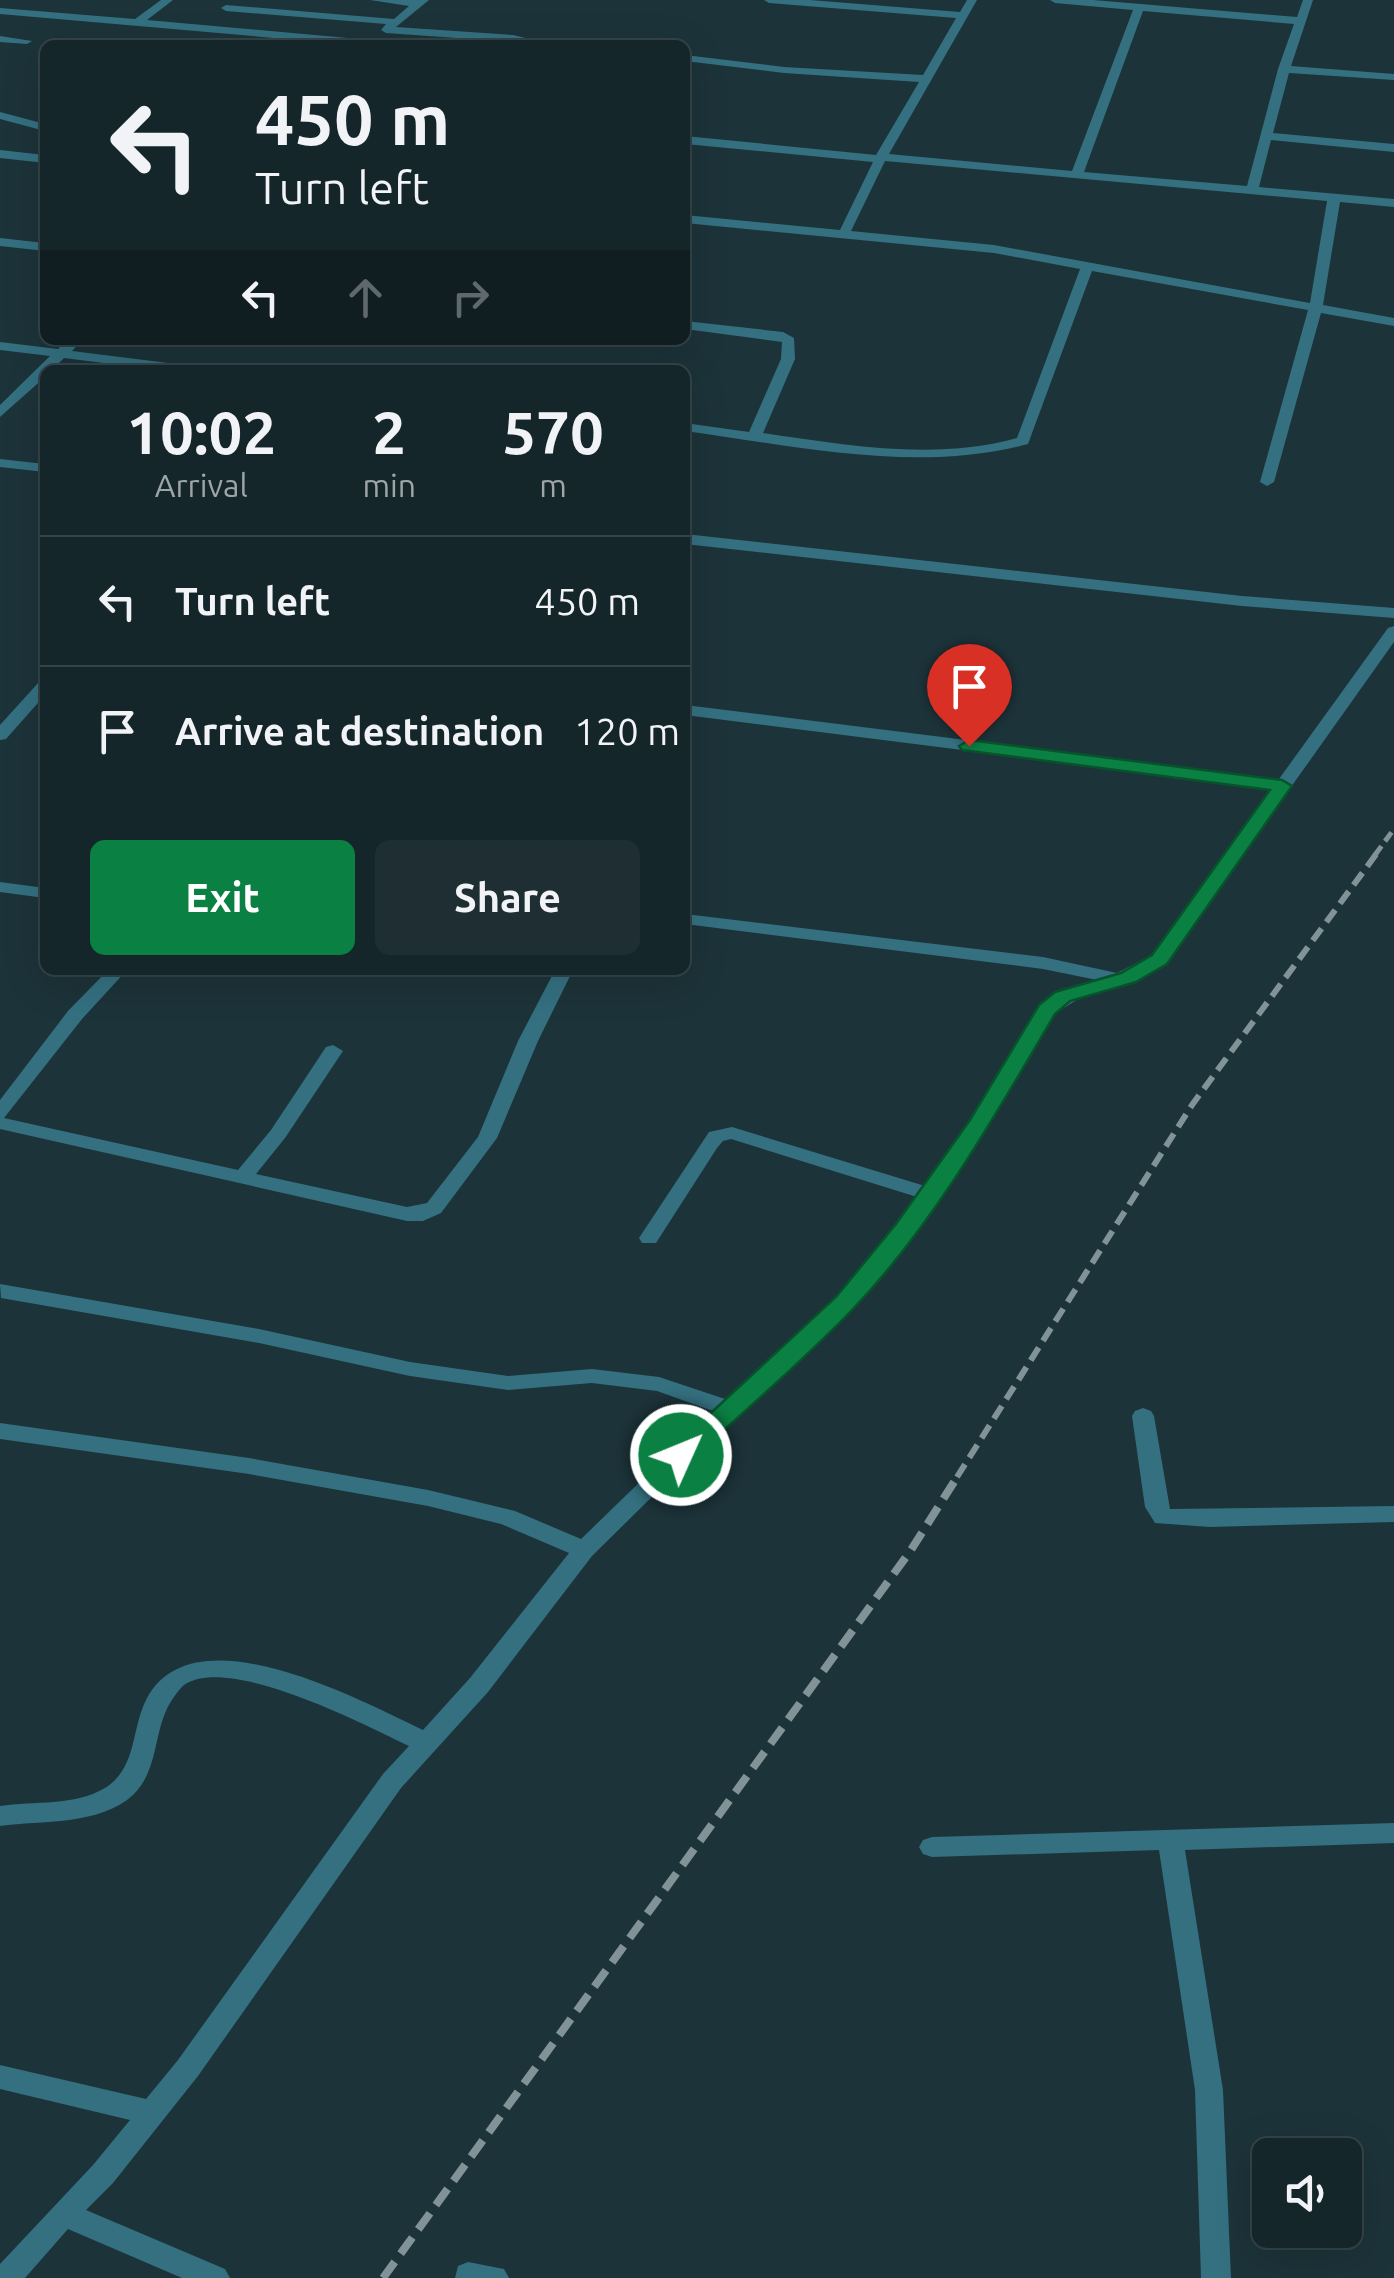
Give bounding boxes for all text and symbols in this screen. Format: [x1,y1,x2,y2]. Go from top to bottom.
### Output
icon: left [90,80,220,210]
text: 450 m [255,80,450,158]
text: Turn left [255,162,429,213]
icon: left [233,270,288,325]
icon: ahead [338,270,393,325]
icon: right [443,270,498,325]
text: 10:02 [126,398,276,465]
text: 2 [372,398,406,465]
text: 570 [502,398,604,465]
text: Arrival [155,467,248,503]
text: min [362,467,416,503]
text: m [539,467,567,503]
icon: left [90,574,145,629]
text: Turn left [175,580,330,622]
text: 450 m [534,580,640,622]
pin [927,644,1012,747]
icon: arrive [942,659,997,714]
icon: arrive [90,704,145,759]
text: Arrive at destination [175,710,544,752]
text: 120 m [574,710,680,752]
button: Exit [90,840,355,955]
button: Share [375,840,640,955]
position arrow [629,1403,733,1507]
map controls [1252,2138,1362,2248]
button: sound [1252,2138,1362,2248]

